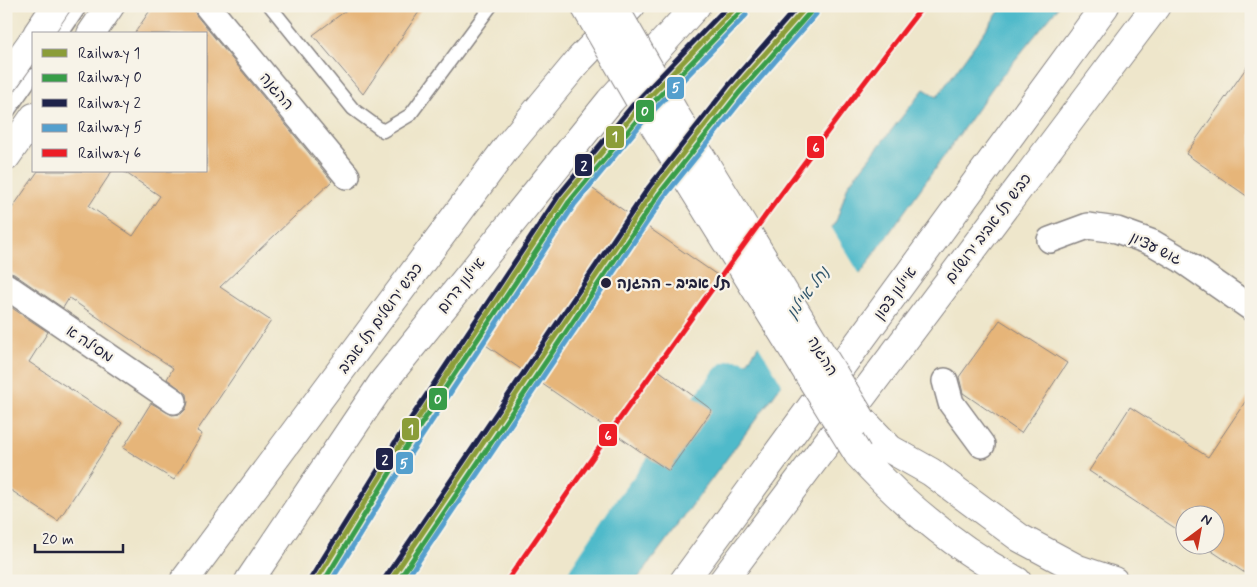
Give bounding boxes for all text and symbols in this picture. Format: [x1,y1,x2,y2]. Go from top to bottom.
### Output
legend [32,32,208,172]
text: Railway 1 [78,44,140,64]
text: Railway 0 [78,68,142,88]
street label: ההגנה [255,69,298,115]
line badge: 5 [666,76,685,100]
text: 5 [672,79,681,97]
text: Railway 2 [78,94,141,114]
line badge: 0 [635,99,655,123]
text: 0 [641,103,649,121]
text: Railway 5 [78,118,143,138]
line badge: 1 [605,125,625,149]
text: 1 [612,128,618,146]
line badge: 6 [806,135,825,159]
text: 6 [812,139,820,157]
text: Railway 6 [78,144,142,164]
line badge: 2 [574,153,593,177]
text: 2 [581,157,588,175]
street label: כביש תל אביב ירושלים [941,170,1036,287]
street label: גוש עציון [1126,228,1185,270]
street label: איילון דרום [433,254,490,318]
street label: כביש ירושלים תל אביב [334,259,428,378]
water label: נחל איילון [782,262,835,323]
street label: איילון צפון [870,263,922,324]
place label: תל אביב - ההגנה [617,274,731,294]
marker: תל אביב - ההגנה [599,276,613,290]
street label: מסילה א [62,322,117,368]
street label: ההגנה [803,333,842,380]
line badge: 0 [428,387,448,411]
text: 0 [434,391,442,409]
line badge: 1 [401,417,420,441]
text: 1 [408,421,414,439]
line badge: 6 [598,423,618,447]
text: 6 [604,427,612,445]
line badge: 2 [375,447,394,471]
text: 2 [382,451,389,469]
line badge: 5 [395,451,414,475]
text: 5 [400,455,409,473]
north arrow [1174,504,1224,554]
text: N [1198,510,1215,530]
scale bar [35,522,122,554]
text: 20 m [42,530,74,550]

